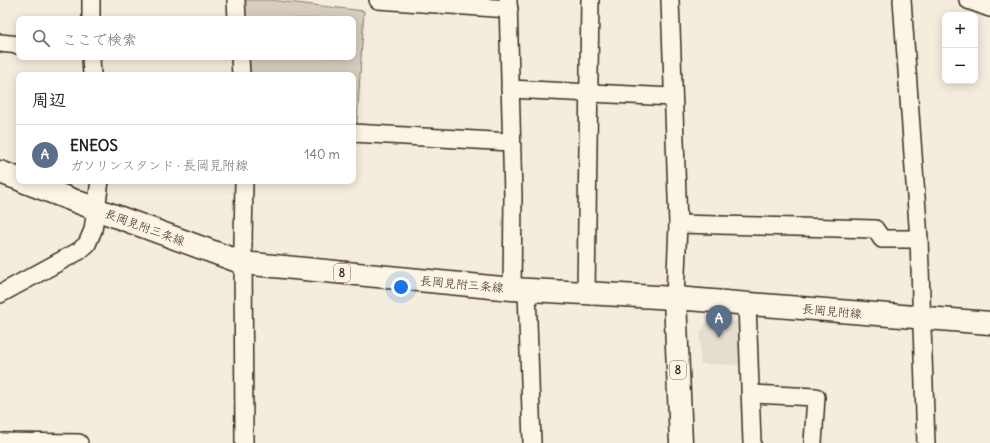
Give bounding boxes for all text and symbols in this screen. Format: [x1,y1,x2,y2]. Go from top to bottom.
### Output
map controls [942,12,978,84]
button: + [942,12,978,48]
search box [16,16,356,60]
icon: search [30,27,52,49]
text: ここで検索 [62,30,137,49]
button: − [942,48,978,84]
text: 周辺 [32,89,66,111]
text: ENEOS [70,136,118,155]
text: A [41,146,49,163]
text: 140 m [304,146,340,163]
text: ガソリンスタンド · 長岡見附線 [70,157,248,174]
street label: 長岡見附三条線 [103,206,187,248]
road number: 8 [334,264,350,282]
street label: 長岡見附三条線 [419,273,505,295]
your location [391,277,411,297]
street label: 長岡見附線 [801,301,863,321]
pin: A [706,305,732,338]
road number: 8 [670,361,686,379]

